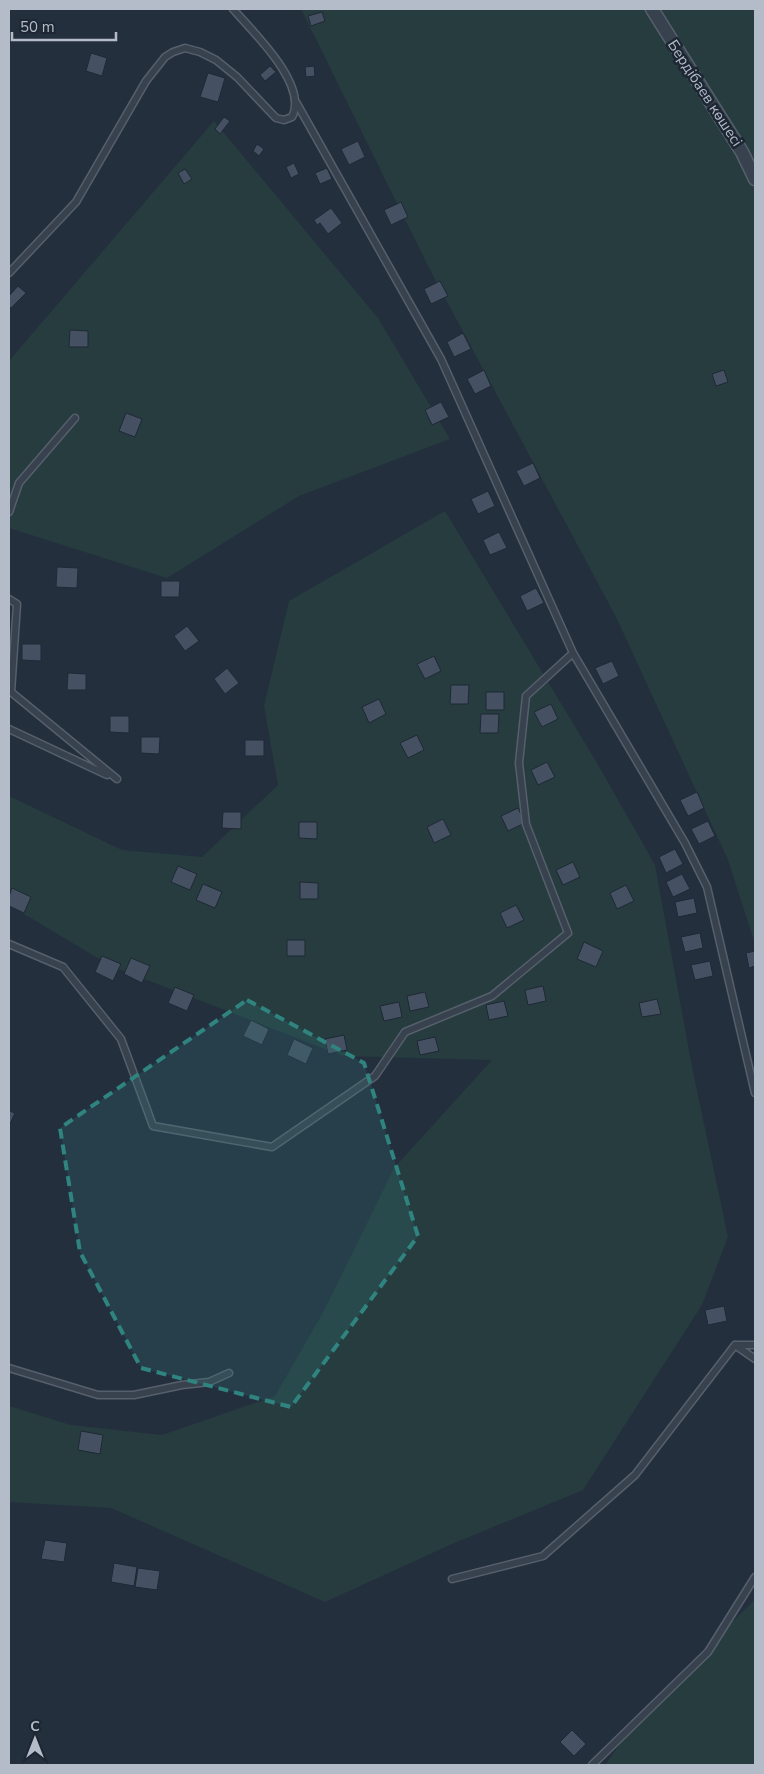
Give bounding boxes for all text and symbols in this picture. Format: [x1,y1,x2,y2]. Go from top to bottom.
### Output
scale bar [12,10,116,42]
text: 50 m [20,17,55,37]
street label: Бердібаев көшесі [663,36,747,150]
north arrow [10,1714,60,1764]
text: С [30,1717,40,1736]

